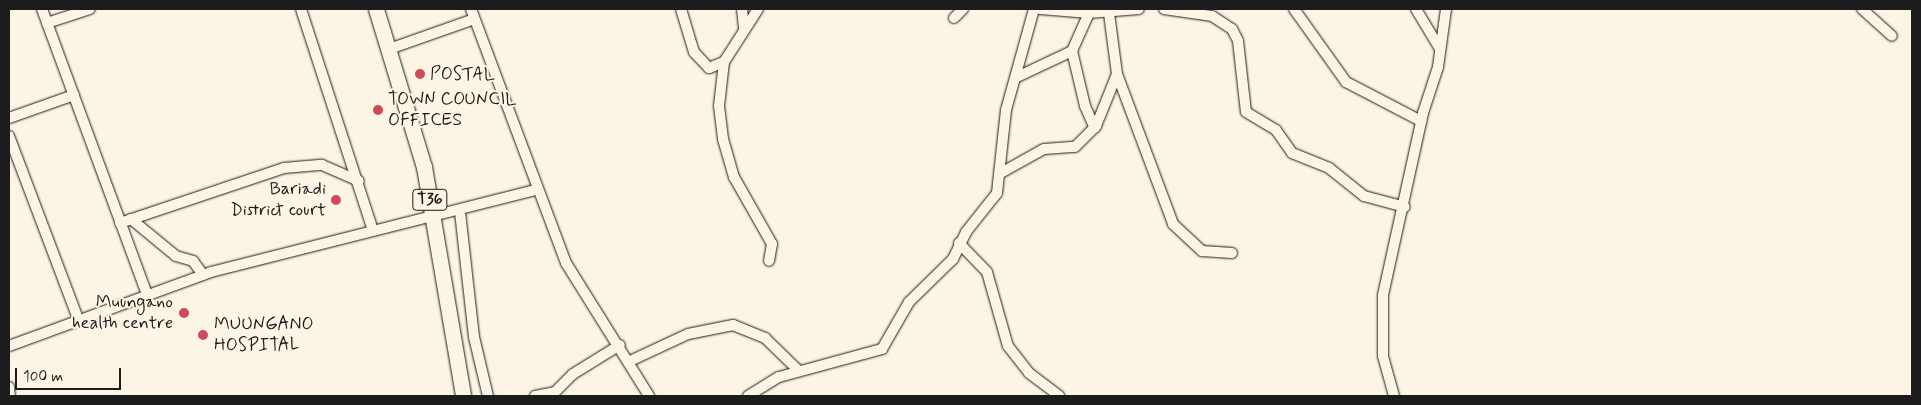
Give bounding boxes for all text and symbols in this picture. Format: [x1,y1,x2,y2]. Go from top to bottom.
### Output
place label: POSTAL [430,63,495,85]
marker: POSTAL [414,68,426,80]
place label: TOWN COUNCIL OFFICES [388,89,516,132]
marker: TOWN COUNCIL OFFICES [372,104,384,116]
place label: Bariadi District court [230,179,326,222]
road number: T36 [411,186,449,214]
marker: Bariadi District court [330,194,342,206]
place label: Muungano health centre [72,292,173,334]
marker: Muungano health centre [177,306,191,320]
place label: MUUNGANO HOSPITAL [214,314,314,356]
marker: MUUNGANO HOSPITAL [196,328,210,342]
scale bar [18,358,124,390]
text: 100 m [23,367,63,387]

